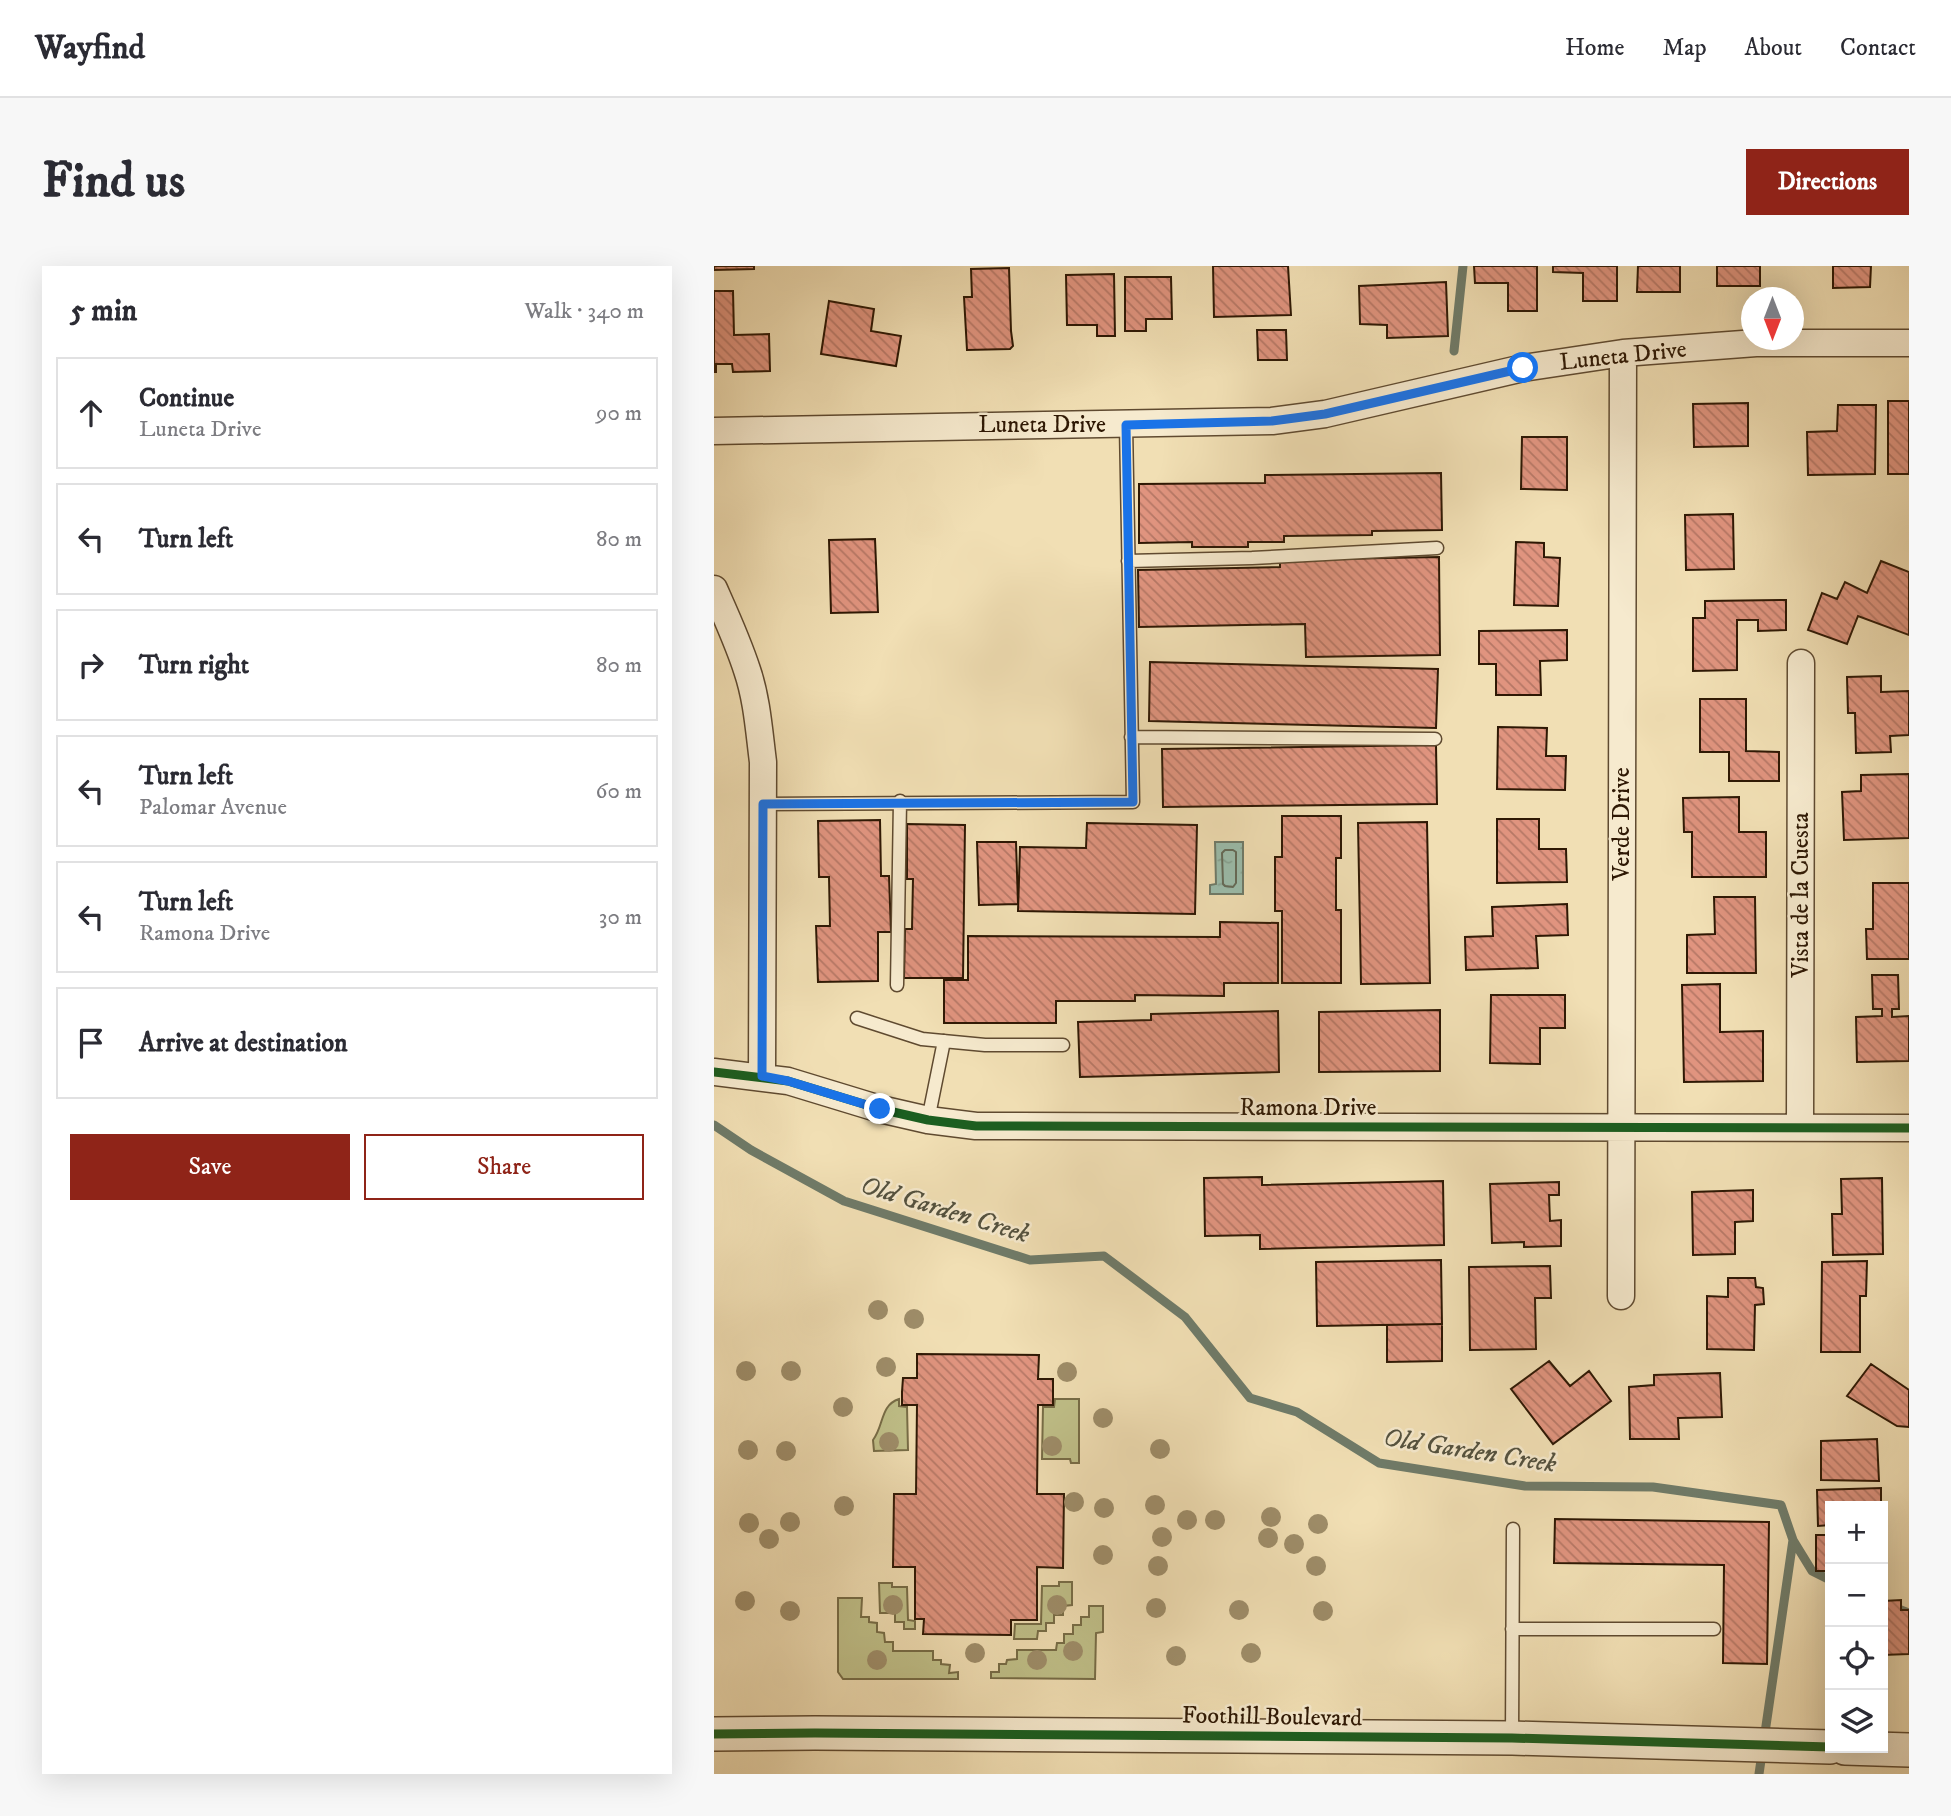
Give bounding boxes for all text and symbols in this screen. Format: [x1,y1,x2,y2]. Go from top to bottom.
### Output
text: Wayfind [35,28,145,69]
text: Home [1565,33,1624,63]
text: Map [1662,33,1707,63]
text: About [1745,33,1802,63]
text: Contact [1840,33,1916,63]
button: Directions [1746,149,1909,215]
text: Find us [42,151,185,213]
north arrow [1741,287,1804,350]
text: 5 min [70,293,137,330]
text: Walk · 340 m [524,297,644,326]
street label: Luneta Drive [1558,334,1688,378]
route start [1507,352,1538,383]
text: Continue [139,382,234,415]
icon: ahead [72,394,110,432]
text: 90 m [596,399,642,428]
street label: Luneta Drive [978,410,1106,440]
text: Luneta Drive [139,415,261,444]
icon: left [72,520,110,558]
text: Turn left [139,523,233,556]
text: 80 m [596,525,642,554]
icon: right [72,646,110,684]
text: Turn right [139,649,249,682]
text: 80 m [596,651,642,680]
text: Turn left [139,760,233,793]
street label: Verde Drive [1607,767,1637,882]
icon: left [72,772,110,810]
text: 60 m [595,777,642,806]
text: Palomar Avenue [139,793,287,822]
street label: Vista de la Cuesta [1786,812,1816,979]
text: Turn left [139,886,233,919]
icon: left [72,898,110,936]
text: 30 m [599,903,642,932]
text: Ramona Drive [139,919,270,948]
icon: arrive [72,1024,110,1062]
text: Arrive at destination [139,1027,348,1060]
route end [864,1093,895,1124]
street label: Ramona Drive [1239,1093,1377,1123]
button: Save [70,1134,350,1200]
button: Share [364,1134,644,1200]
water label: Old Garden Creek [857,1169,1033,1251]
water label: Old Garden Creek [1381,1421,1559,1481]
map controls [1825,1501,1888,1753]
button: + [1825,1501,1888,1564]
button: − [1825,1564,1888,1627]
button: locate [1825,1627,1888,1690]
button: layers [1825,1690,1888,1753]
street label: Foothill Boulevard [1182,1700,1362,1734]

